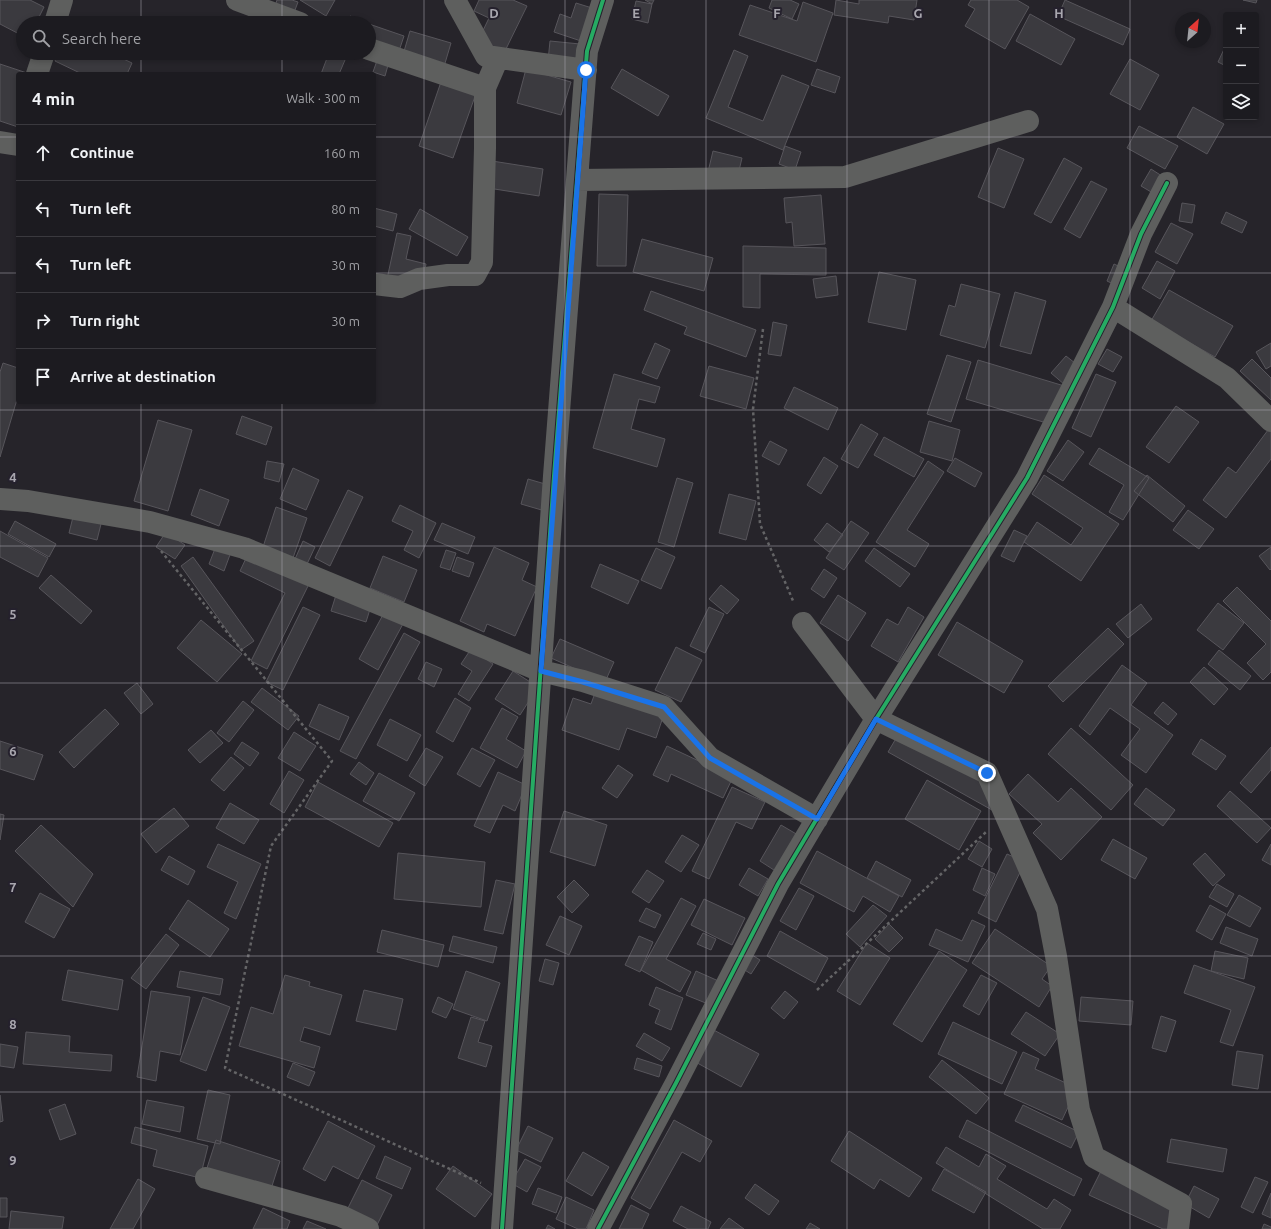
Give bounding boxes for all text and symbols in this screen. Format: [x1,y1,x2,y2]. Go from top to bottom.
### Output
text: D [489,6,499,20]
text: E [632,6,640,20]
text: F [773,6,781,20]
text: G [914,6,923,20]
text: H [1054,6,1064,20]
north arrow [1175,12,1211,48]
map controls [1223,12,1259,120]
button: + [1223,12,1259,48]
search box [16,16,376,60]
icon: search [30,27,52,49]
text: Search here [62,30,141,47]
button: − [1223,48,1259,84]
route start [577,61,595,79]
button: layers [1223,84,1259,120]
text: 4 min [32,89,75,108]
text: Walk · 300 m [286,91,360,105]
icon: ahead [32,142,54,164]
text: Continue [70,144,134,161]
text: 160 m [324,146,360,160]
icon: left [32,198,54,220]
text: Turn left [70,200,131,217]
text: 80 m [331,202,360,216]
icon: left [32,254,54,276]
text: Turn left [70,256,131,273]
text: 30 m [331,258,360,272]
icon: right [32,310,54,332]
text: Turn right [70,312,140,329]
text: 30 m [331,314,360,328]
icon: arrive [32,366,54,388]
text: Arrive at destination [70,368,216,385]
text: 4 [9,470,17,484]
text: 5 [9,607,17,621]
text: 6 [9,744,17,758]
route end [978,764,996,782]
text: 7 [9,880,17,894]
text: 8 [9,1017,17,1031]
text: 9 [9,1153,17,1167]

